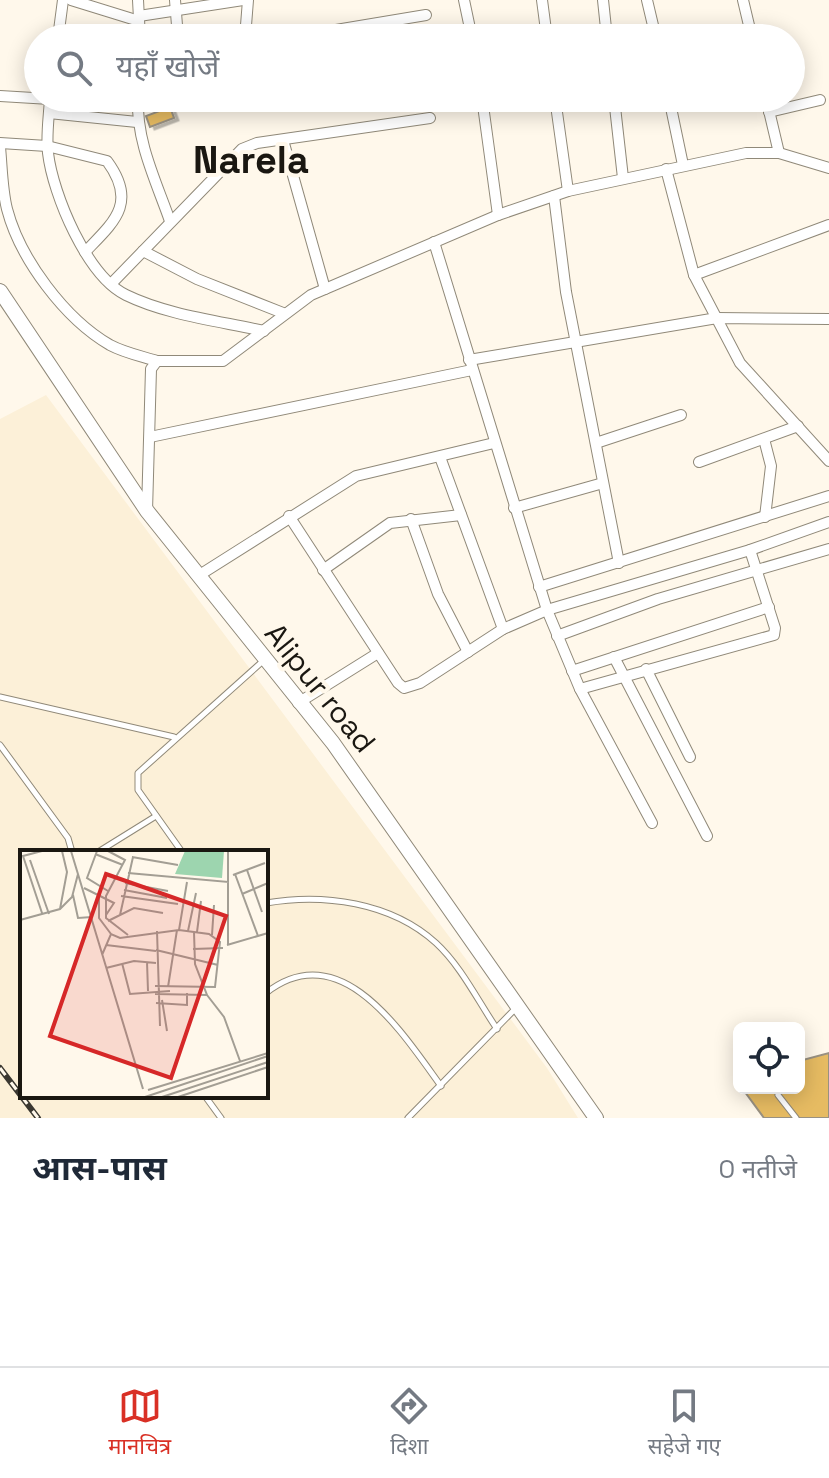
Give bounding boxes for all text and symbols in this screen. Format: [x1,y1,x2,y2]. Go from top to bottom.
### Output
search box [24,24,805,112]
icon: search [52,46,96,90]
text: यहाँ खोजें [116,47,219,86]
district label: Narela [193,136,309,184]
street label: Alipur road [256,615,385,760]
inset map [20,850,268,1098]
map controls [733,1022,805,1094]
button: locate [733,1022,805,1094]
text: आस-पास [32,1147,167,1190]
text: 0 नतीजे [718,1152,797,1186]
tab: मानचित्र [108,1384,171,1463]
tab: दिशा [387,1384,431,1463]
tab: सहेजे गए [648,1384,721,1463]

